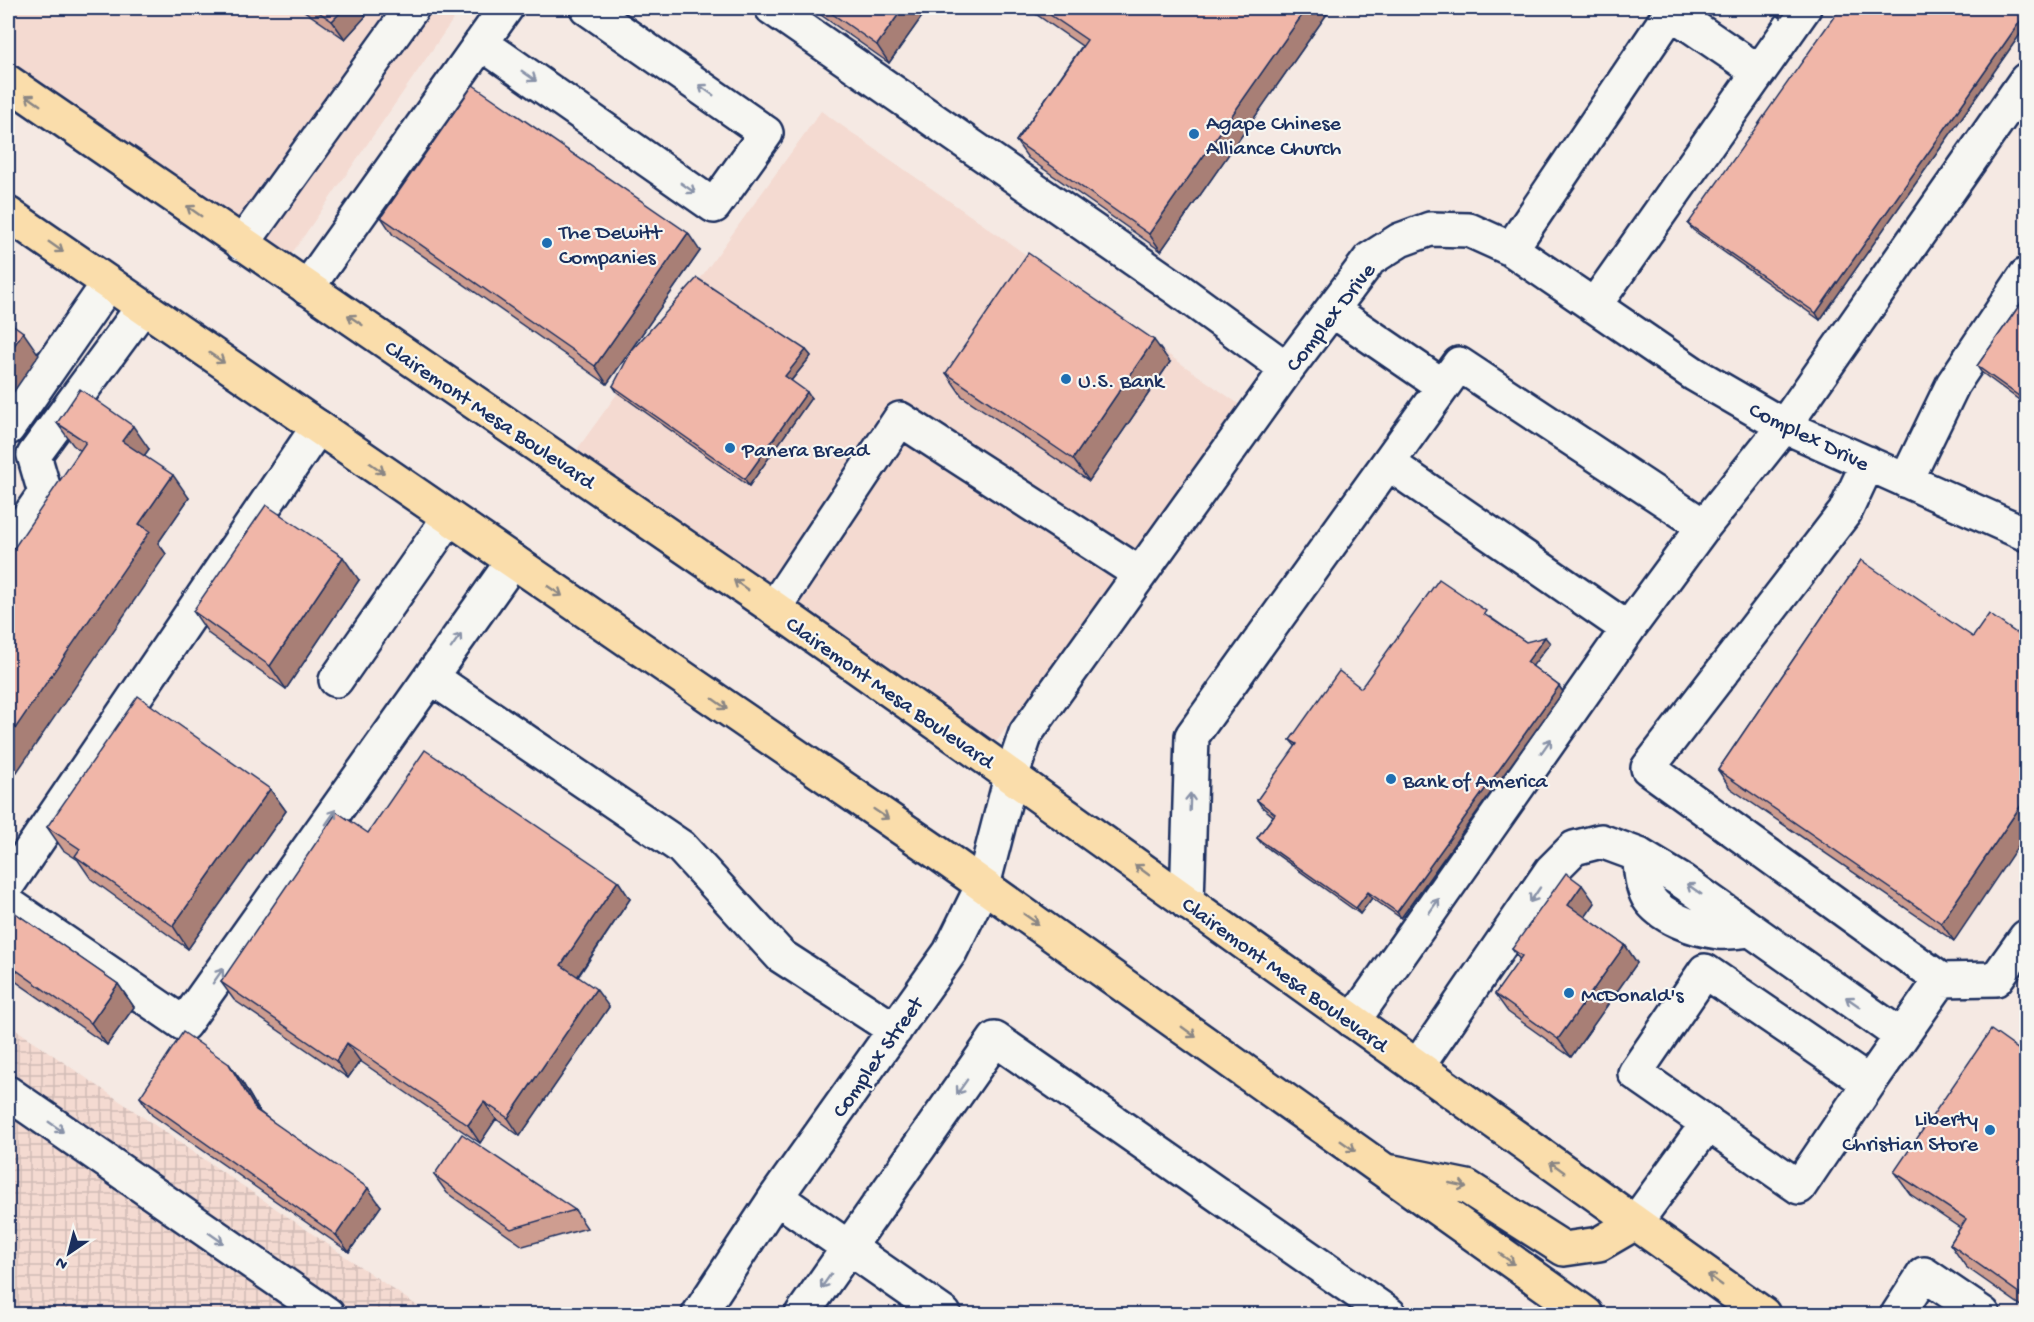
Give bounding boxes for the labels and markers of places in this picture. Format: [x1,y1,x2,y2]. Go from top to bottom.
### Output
place label: Agape Chinese Alliance Church [1206,112,1342,163]
marker: Agape Chinese Alliance Church [1187,127,1201,141]
place label: The Dewitt Companies [557,221,663,272]
marker: The Dewitt Companies [540,236,554,250]
place label: U.S. Bank [1078,370,1166,396]
marker: U.S. Bank [1059,372,1073,386]
place label: Panera Bread [741,439,871,465]
marker: Panera Bread [723,441,737,455]
place label: Bank of America [1402,770,1548,796]
marker: Bank of America [1384,772,1398,786]
place label: McDonald's [1581,984,1684,1010]
marker: McDonald's [1562,986,1576,1000]
place label: Liberty Christian Store [1842,1108,1979,1159]
marker: Liberty Christian Store [1983,1123,1997,1137]

